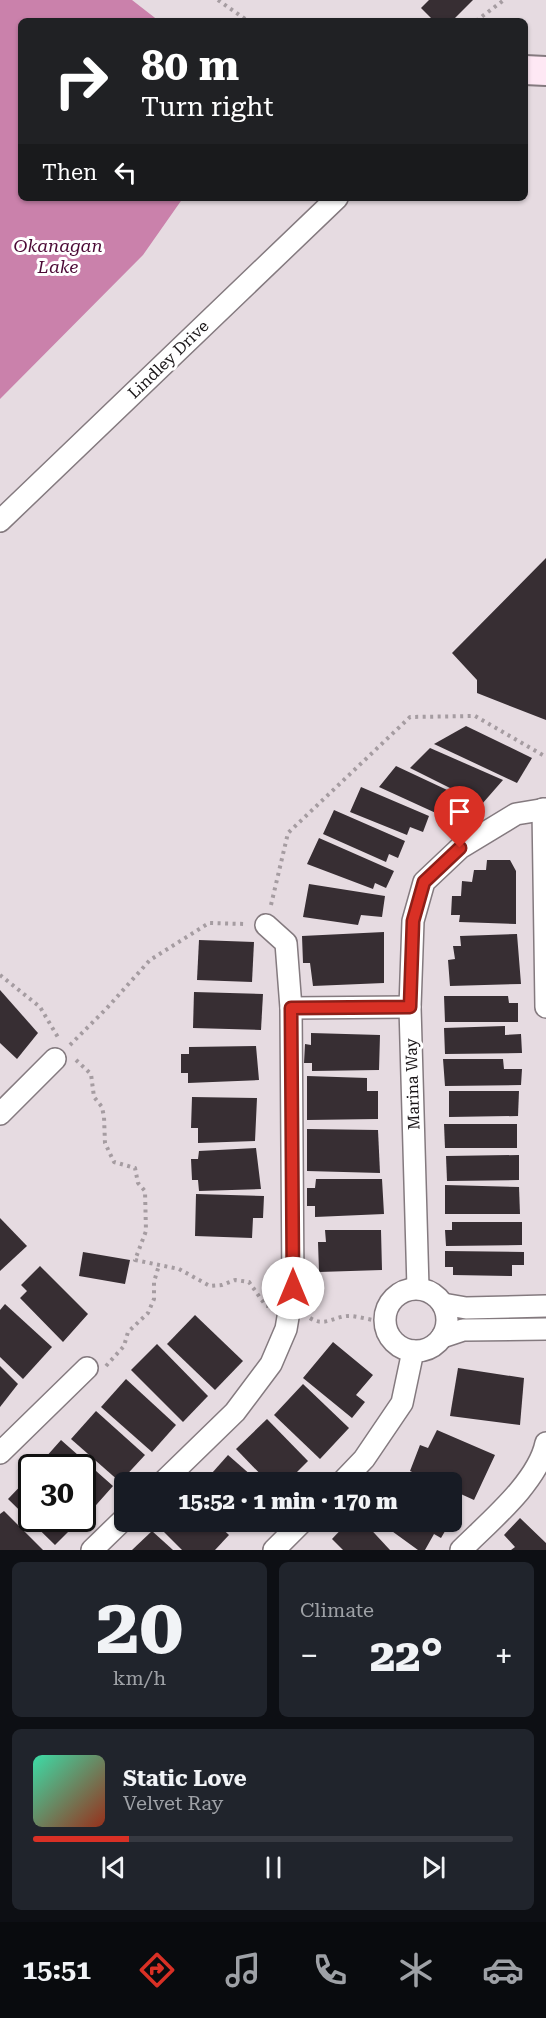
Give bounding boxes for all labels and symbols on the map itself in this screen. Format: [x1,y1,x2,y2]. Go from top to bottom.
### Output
water label: Okanagan Lake [13,235,103,277]
street label: Lindley Drive [124,316,213,402]
pin [434,786,485,848]
street label: Marina Way [401,1037,424,1130]
position arrow [261,1256,325,1320]
speed limit sign: 30 [18,1454,96,1532]

